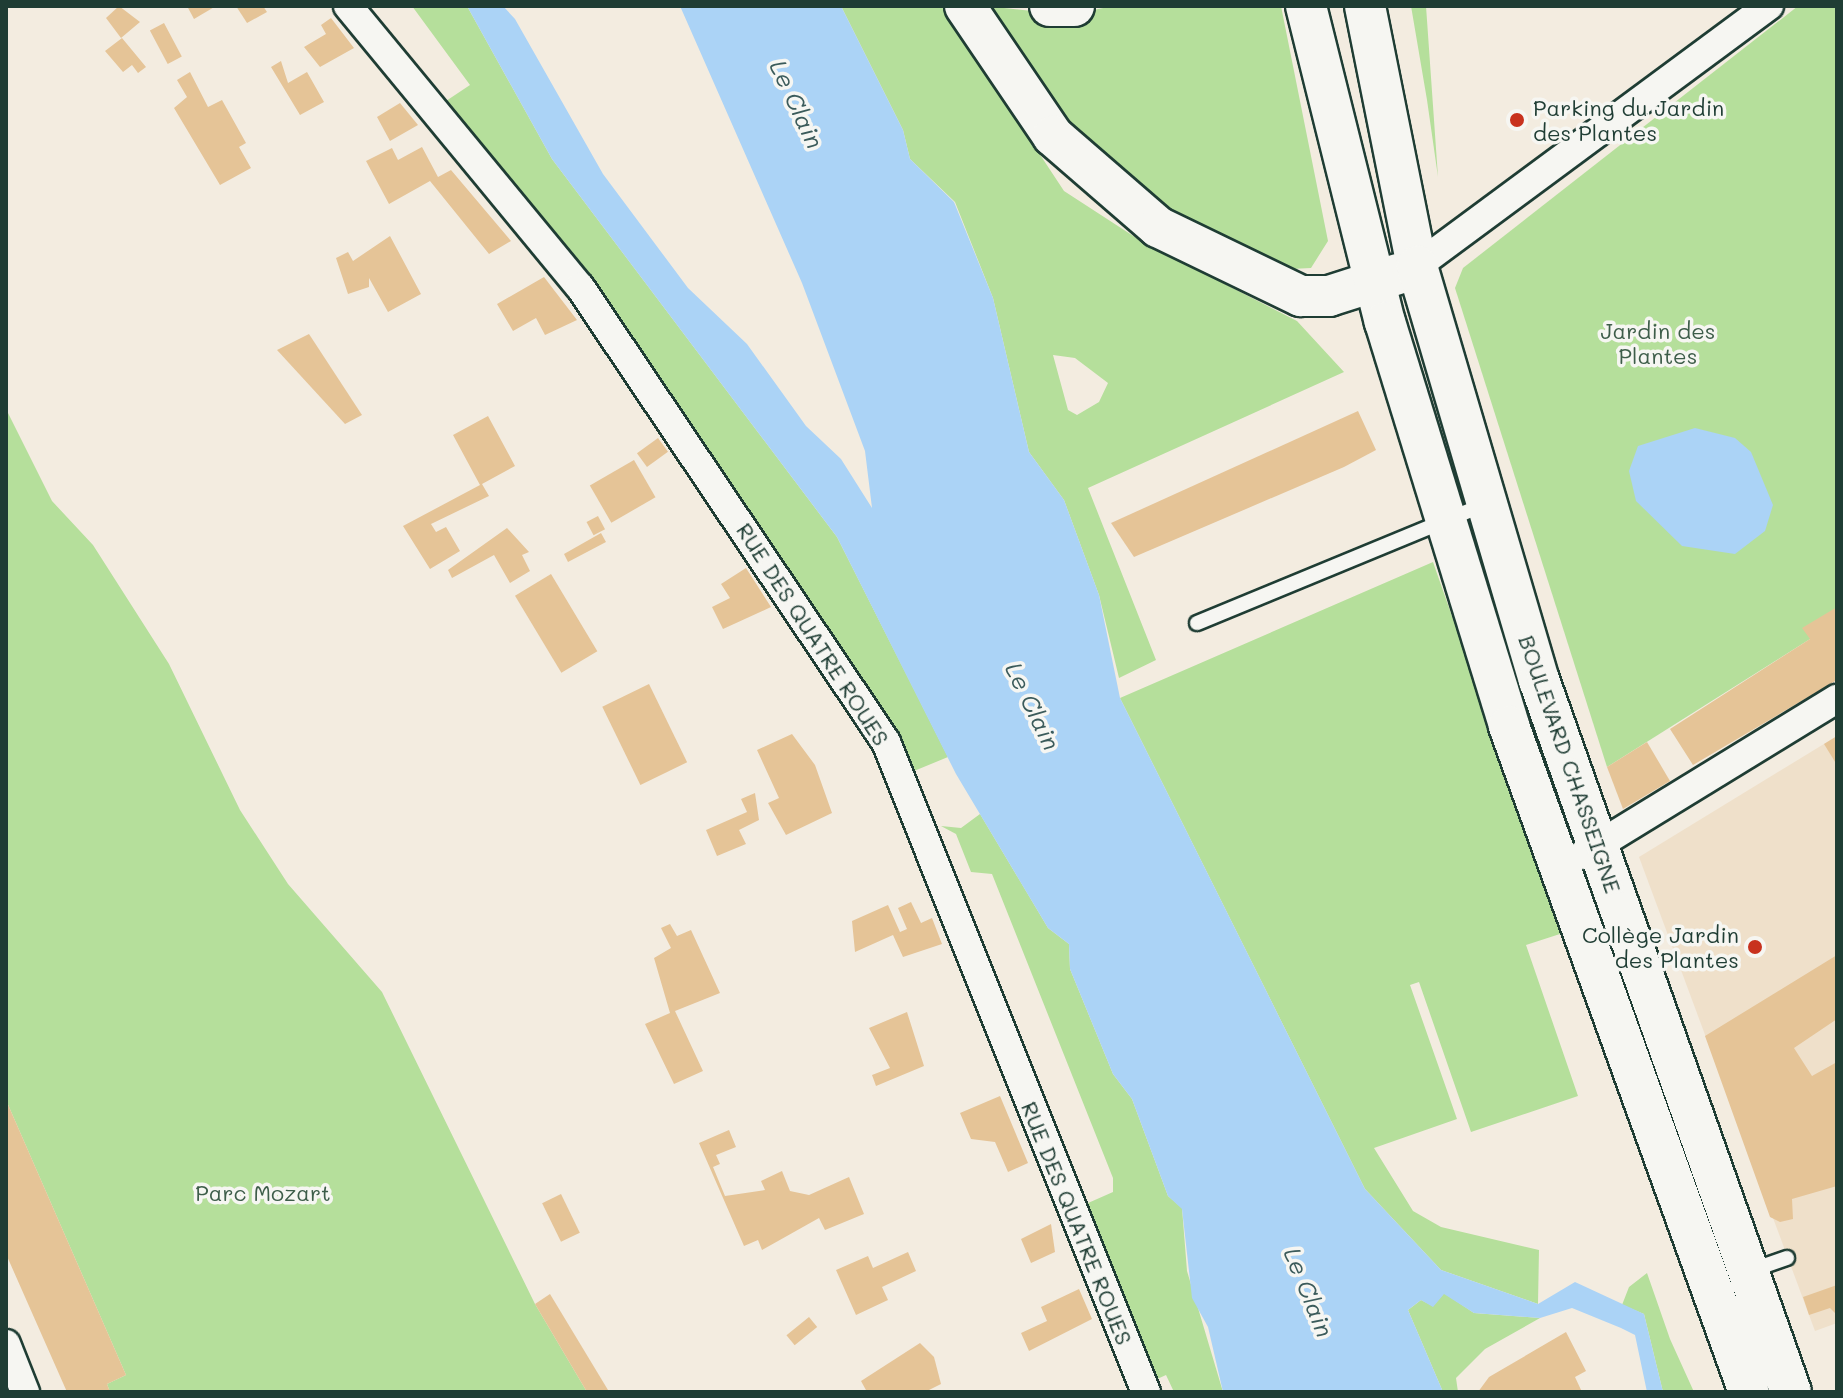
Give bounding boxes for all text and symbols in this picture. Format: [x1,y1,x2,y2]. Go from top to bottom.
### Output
water label: Le Clain [764,55,830,153]
place label: Parking du Jardin des Plantes [1533,94,1724,146]
marker: Parking du Jardin des Plantes [1508,111,1526,129]
park label: Jardin des Plantes [1601,317,1715,368]
street label: RUE DES QUATRE ROUES [731,518,895,750]
street label: BOULEVARD CHASSEIGNE [1513,632,1627,896]
water label: Le Clain [999,657,1067,755]
place label: Collège Jardin des Plantes [1582,921,1739,972]
marker: Collège Jardin des Plantes [1746,938,1764,956]
street label: RUE DES QUATRE ROUES [1016,1098,1138,1348]
park label: Parc Mozart [195,1180,331,1206]
water label: Le Clain [1278,1243,1340,1341]

